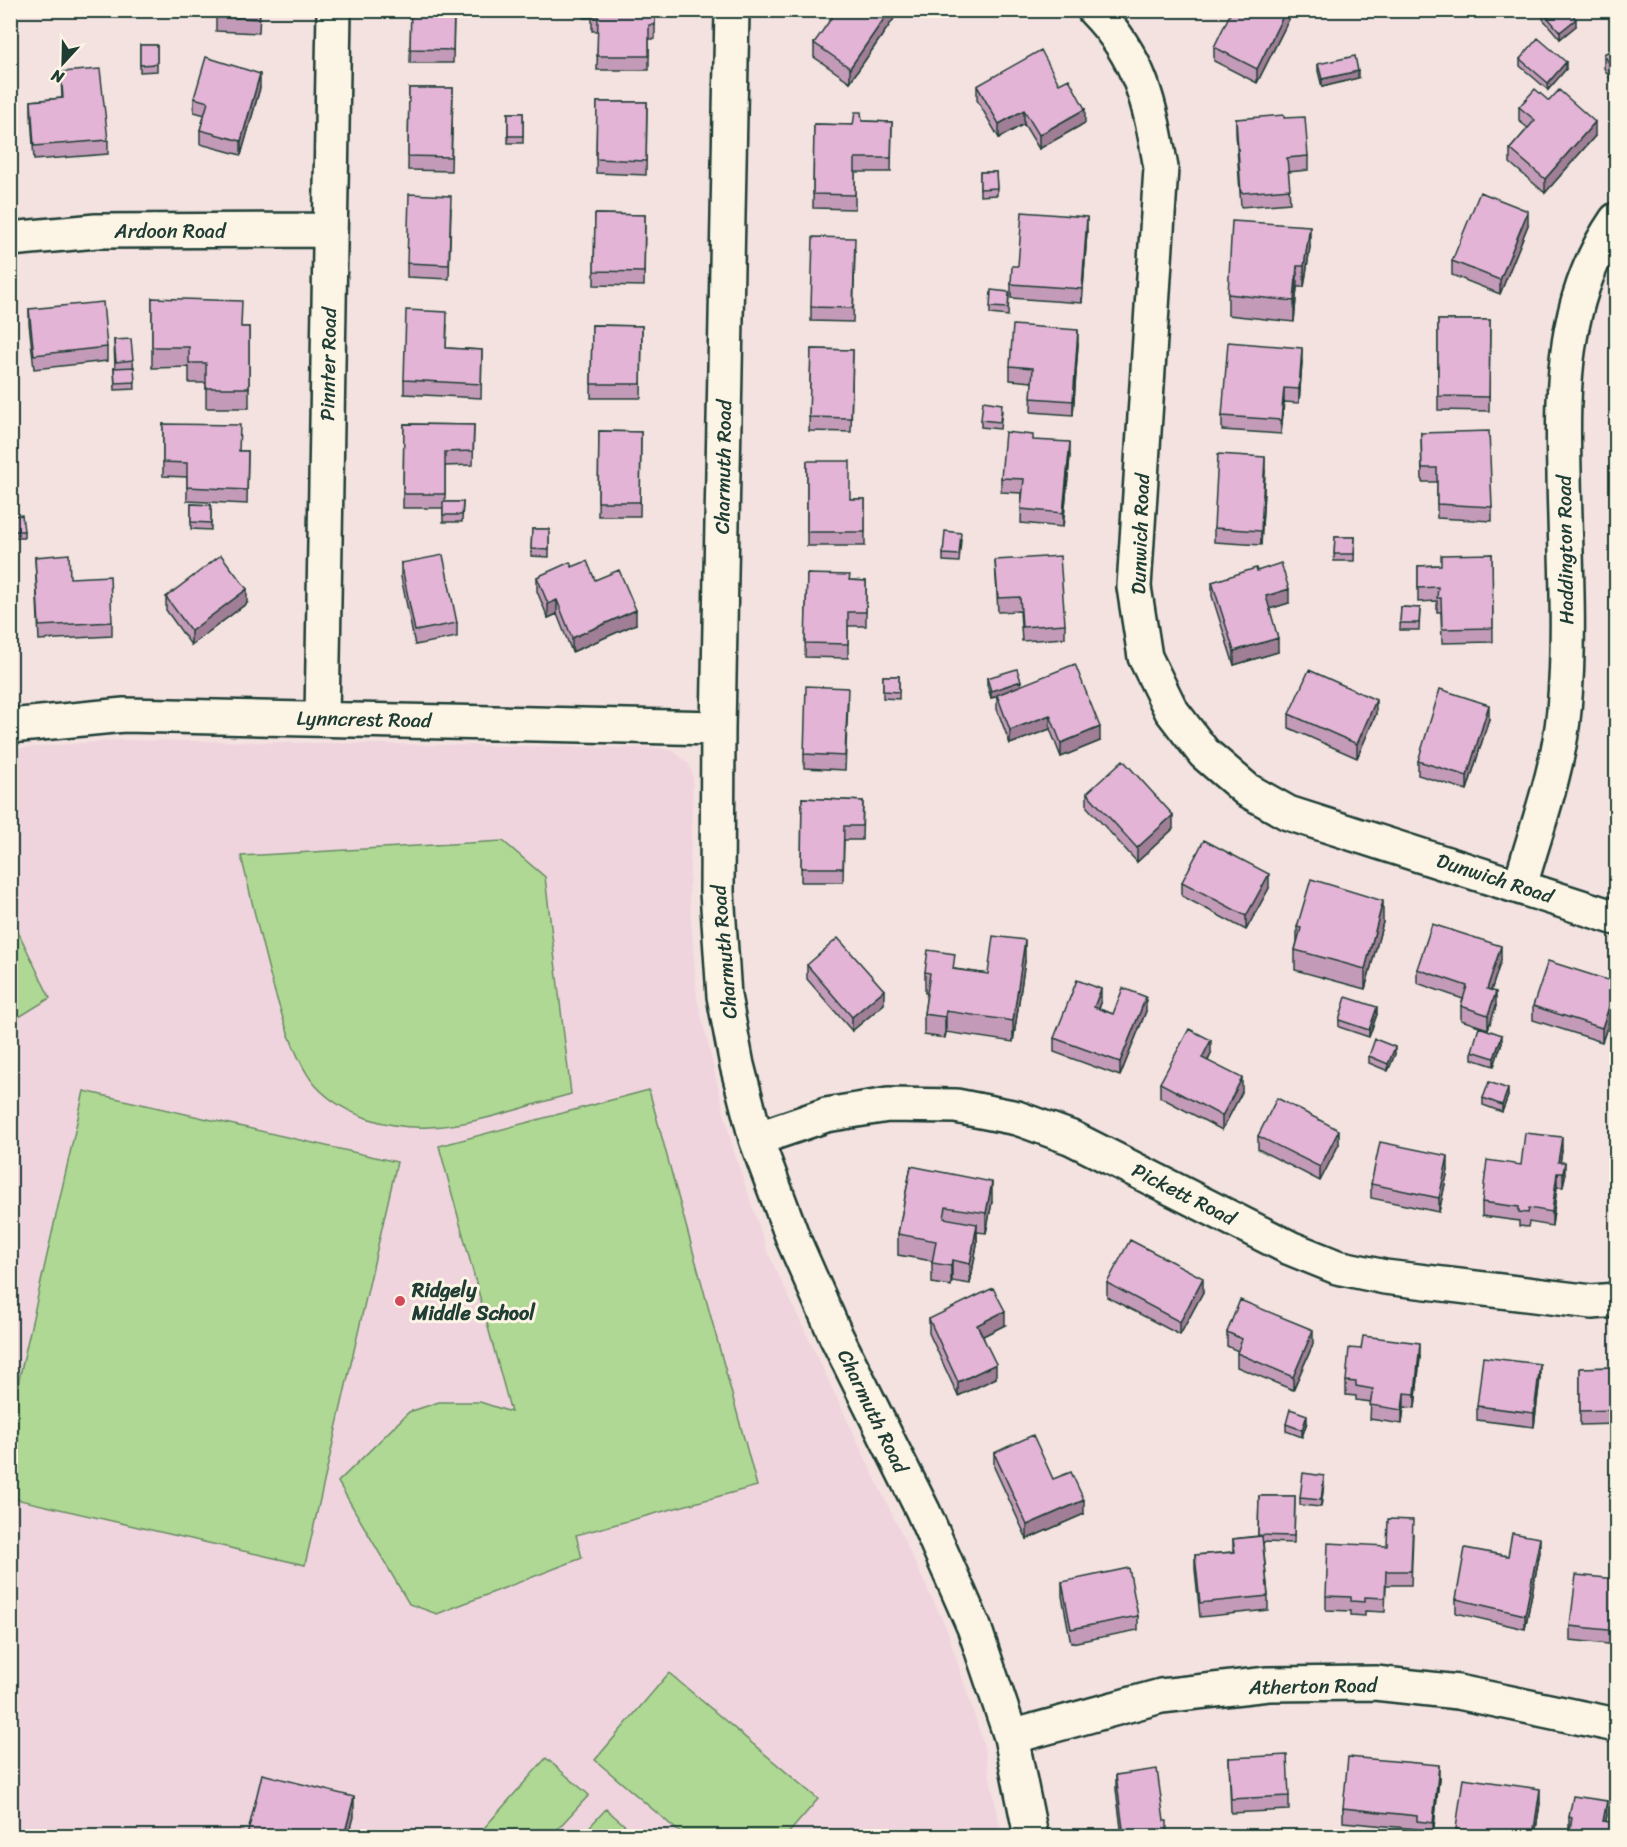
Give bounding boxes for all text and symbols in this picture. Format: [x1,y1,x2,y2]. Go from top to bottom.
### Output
north arrow [33,33,93,93]
text: N [46,61,69,92]
street label: Ardoon Road [114,214,227,249]
street label: Pinnter Road [310,305,347,421]
street label: Charmuth Road [705,398,742,534]
street label: Dunwich Road [1121,471,1160,595]
street label: Haddington Road [1547,474,1584,625]
street label: Lynncrest Road [296,701,433,738]
street label: Dunwich Road [1432,843,1559,914]
street label: Charmuth Road [701,882,748,1020]
street label: Pickett Road [1126,1153,1243,1236]
place label: Ridgely Middle School [411,1273,536,1331]
marker: Ridgely Middle School [393,1294,407,1308]
street label: Charmuth Road [827,1343,918,1481]
street label: Atherton Road [1248,1668,1379,1705]

